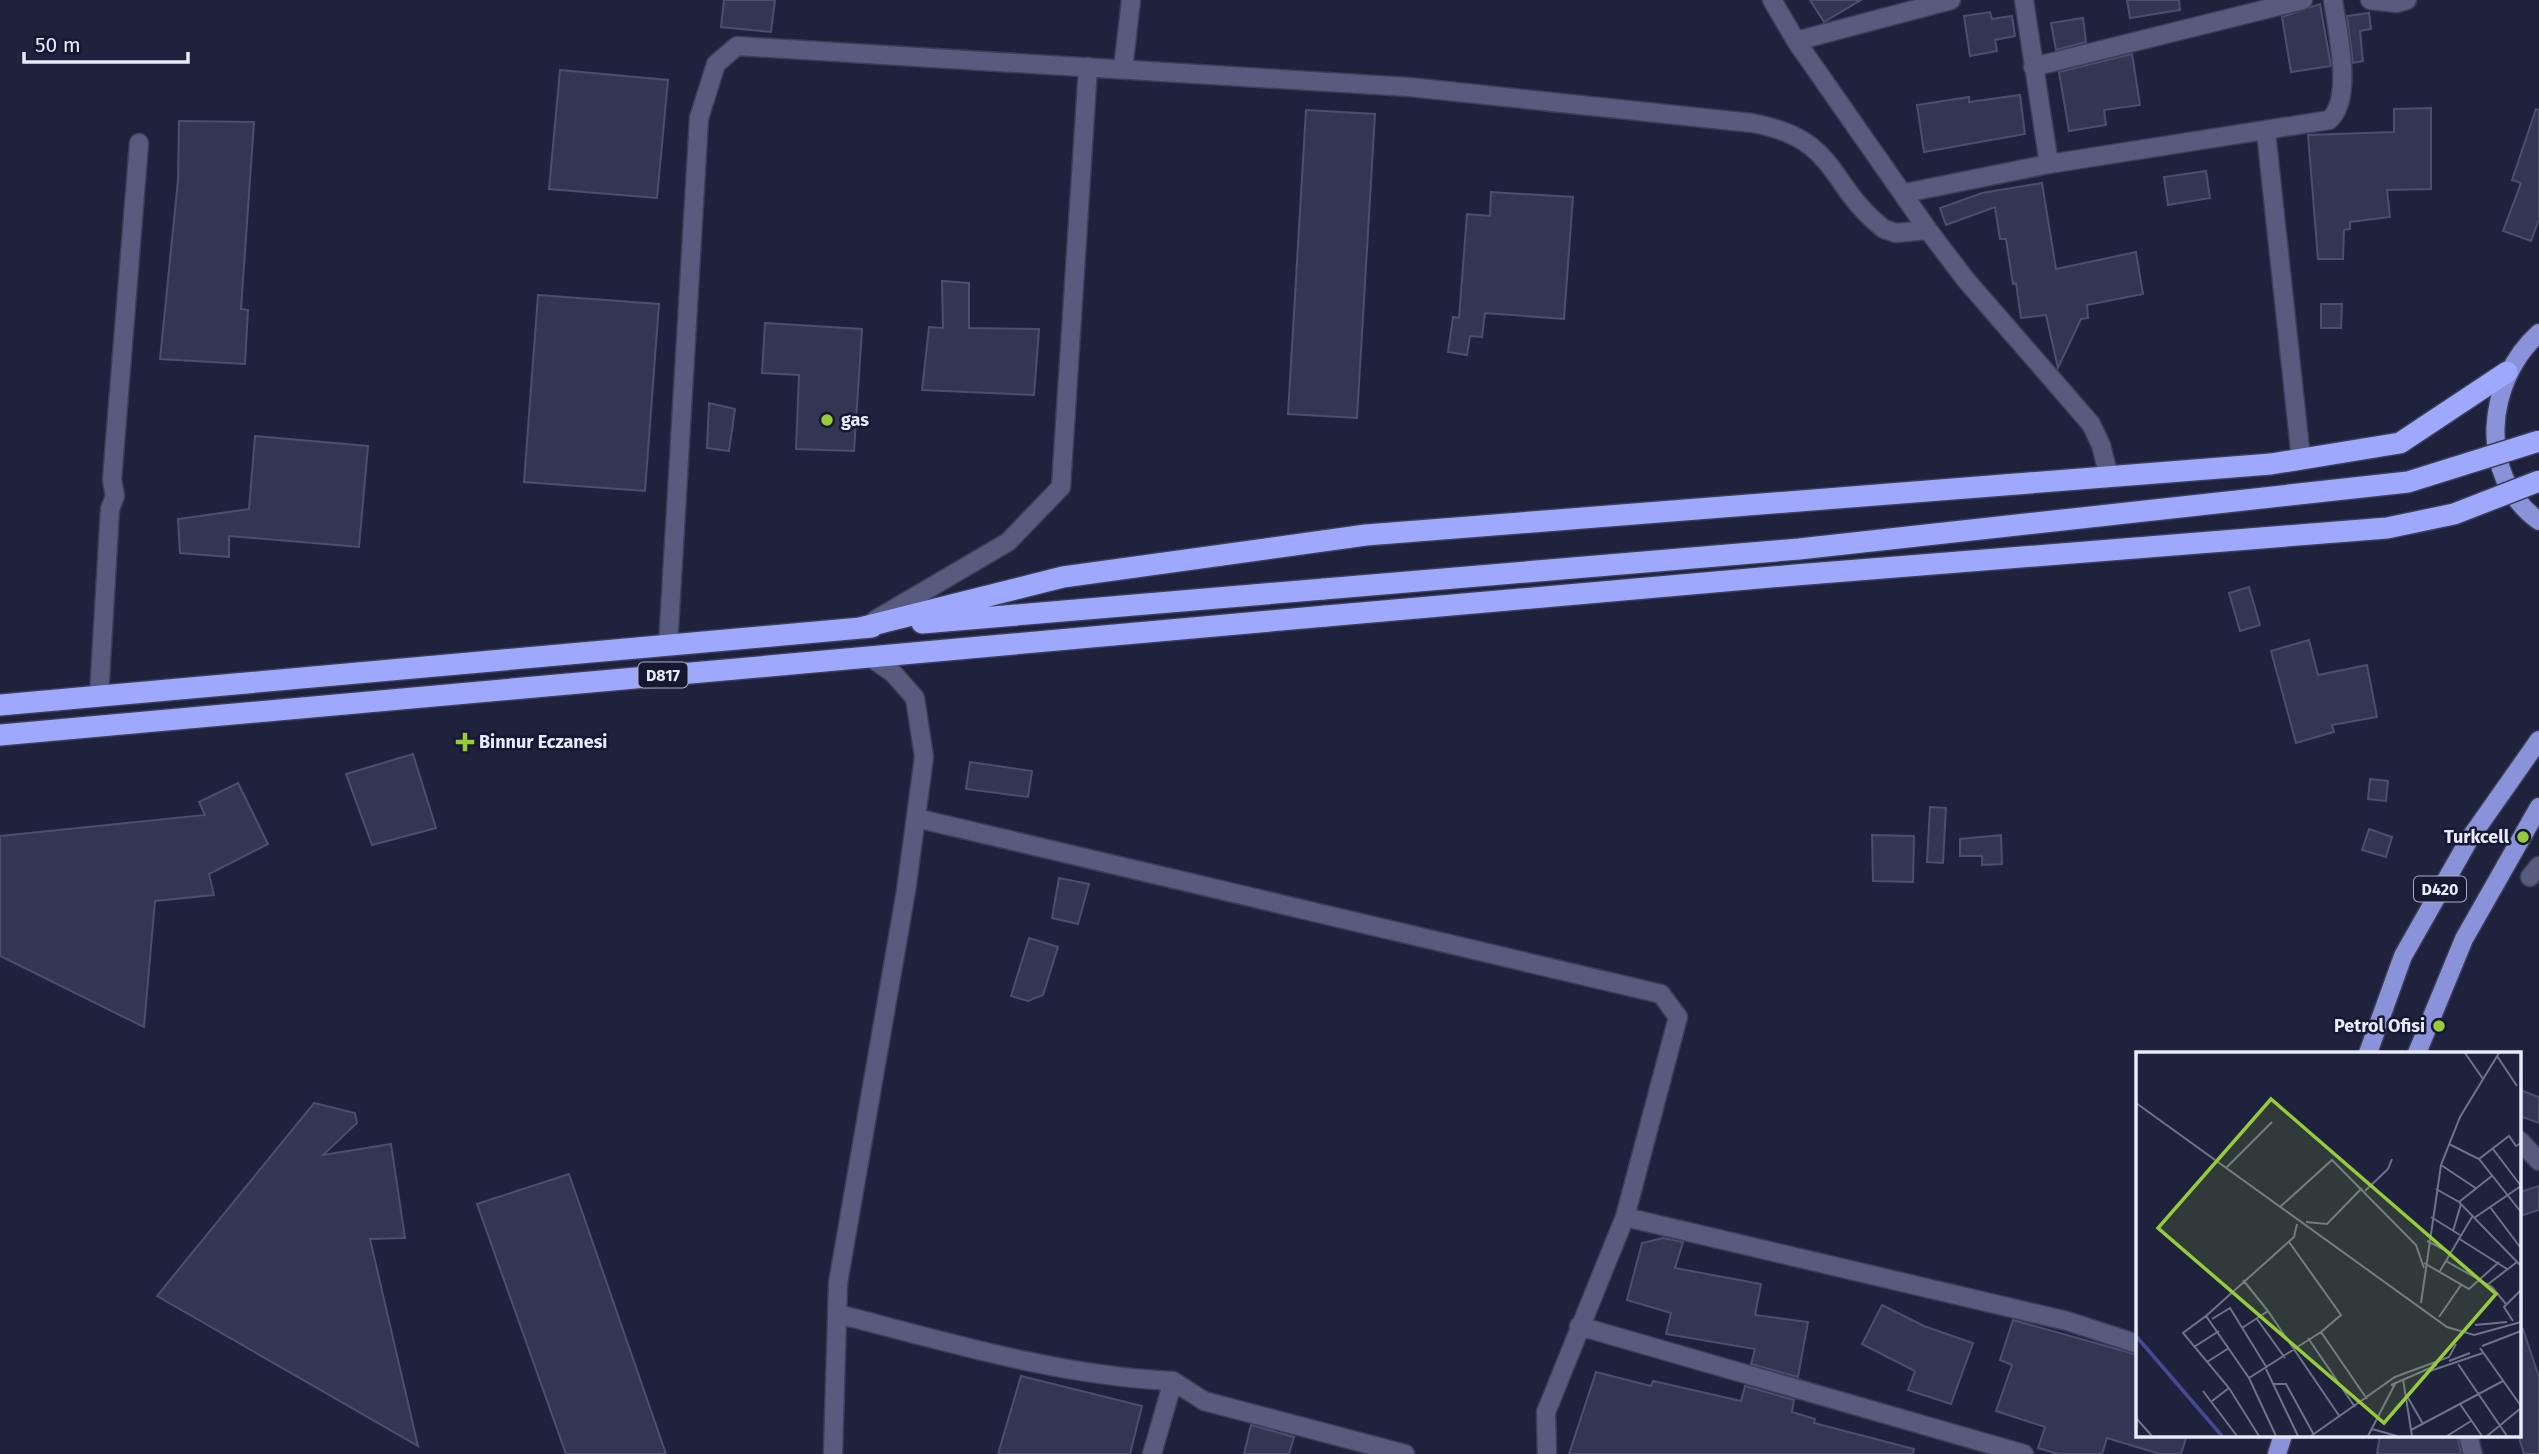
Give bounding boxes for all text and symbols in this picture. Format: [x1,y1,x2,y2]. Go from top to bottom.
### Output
scale bar [24,21,189,65]
text: 50 m [35,32,81,58]
place label: gas [841,409,869,431]
marker: gas [819,412,835,428]
road number: D817 [638,662,688,688]
place label: Binnur Eczanesi [479,731,607,753]
marker: Binnur Eczanesi [457,734,473,750]
place label: Turkcell [2444,826,2510,848]
marker: Turkcell [2515,829,2531,845]
road number: D420 [2414,876,2466,902]
place label: Petrol Ofisi [2334,1015,2425,1037]
marker: Petrol Ofisi [2431,1018,2447,1034]
inset map [2136,1052,2522,1436]

